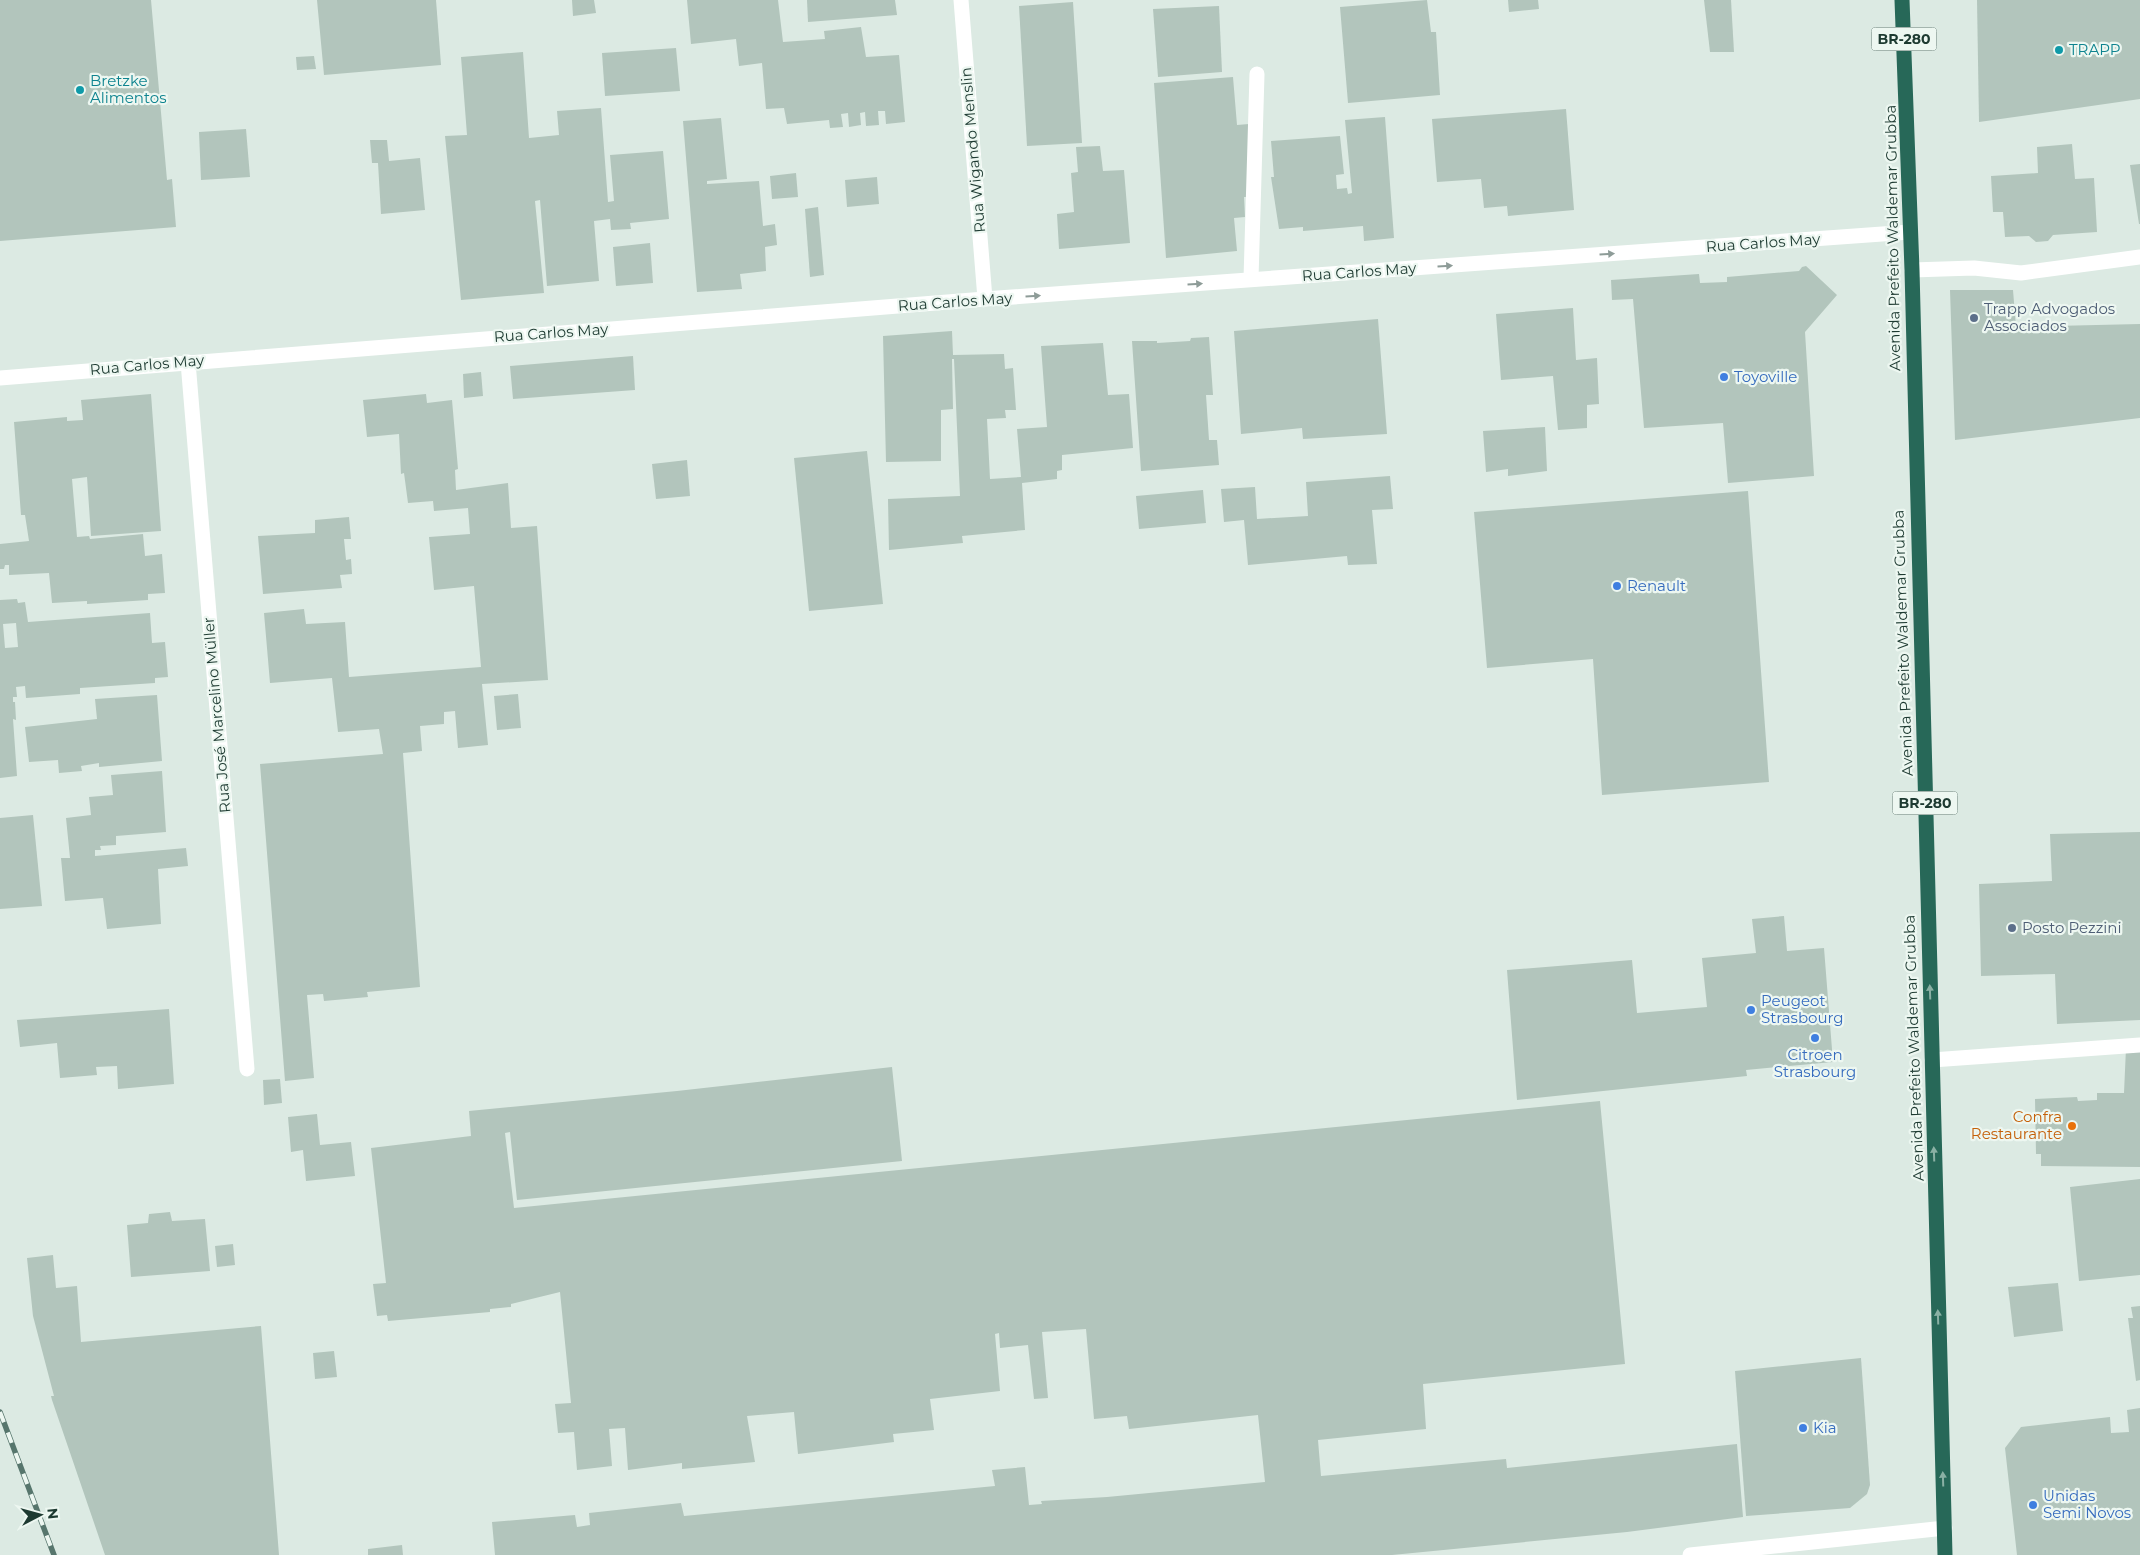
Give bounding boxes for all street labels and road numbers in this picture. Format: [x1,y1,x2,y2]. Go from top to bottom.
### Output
road number: BR-280 [1872,28,1936,50]
street label: Rua Wigando Menslin [956,67,989,234]
street label: Avenida Prefeito Waldemar Grubba [1881,105,1904,371]
street label: Rua Carlos May [1705,229,1822,256]
street label: Rua Carlos May [1301,258,1418,285]
street label: Rua Carlos May [897,288,1014,315]
street label: Rua Carlos May [493,319,610,346]
street label: Rua Carlos May [89,350,206,379]
street label: Avenida Prefeito Waldemar Grubba [1888,510,1917,776]
street label: Rua José Marcelino Müller [198,616,235,814]
road number: BR-280 [1892,791,1958,814]
street label: Avenida Prefeito Waldemar Grubba [1899,915,1928,1181]

